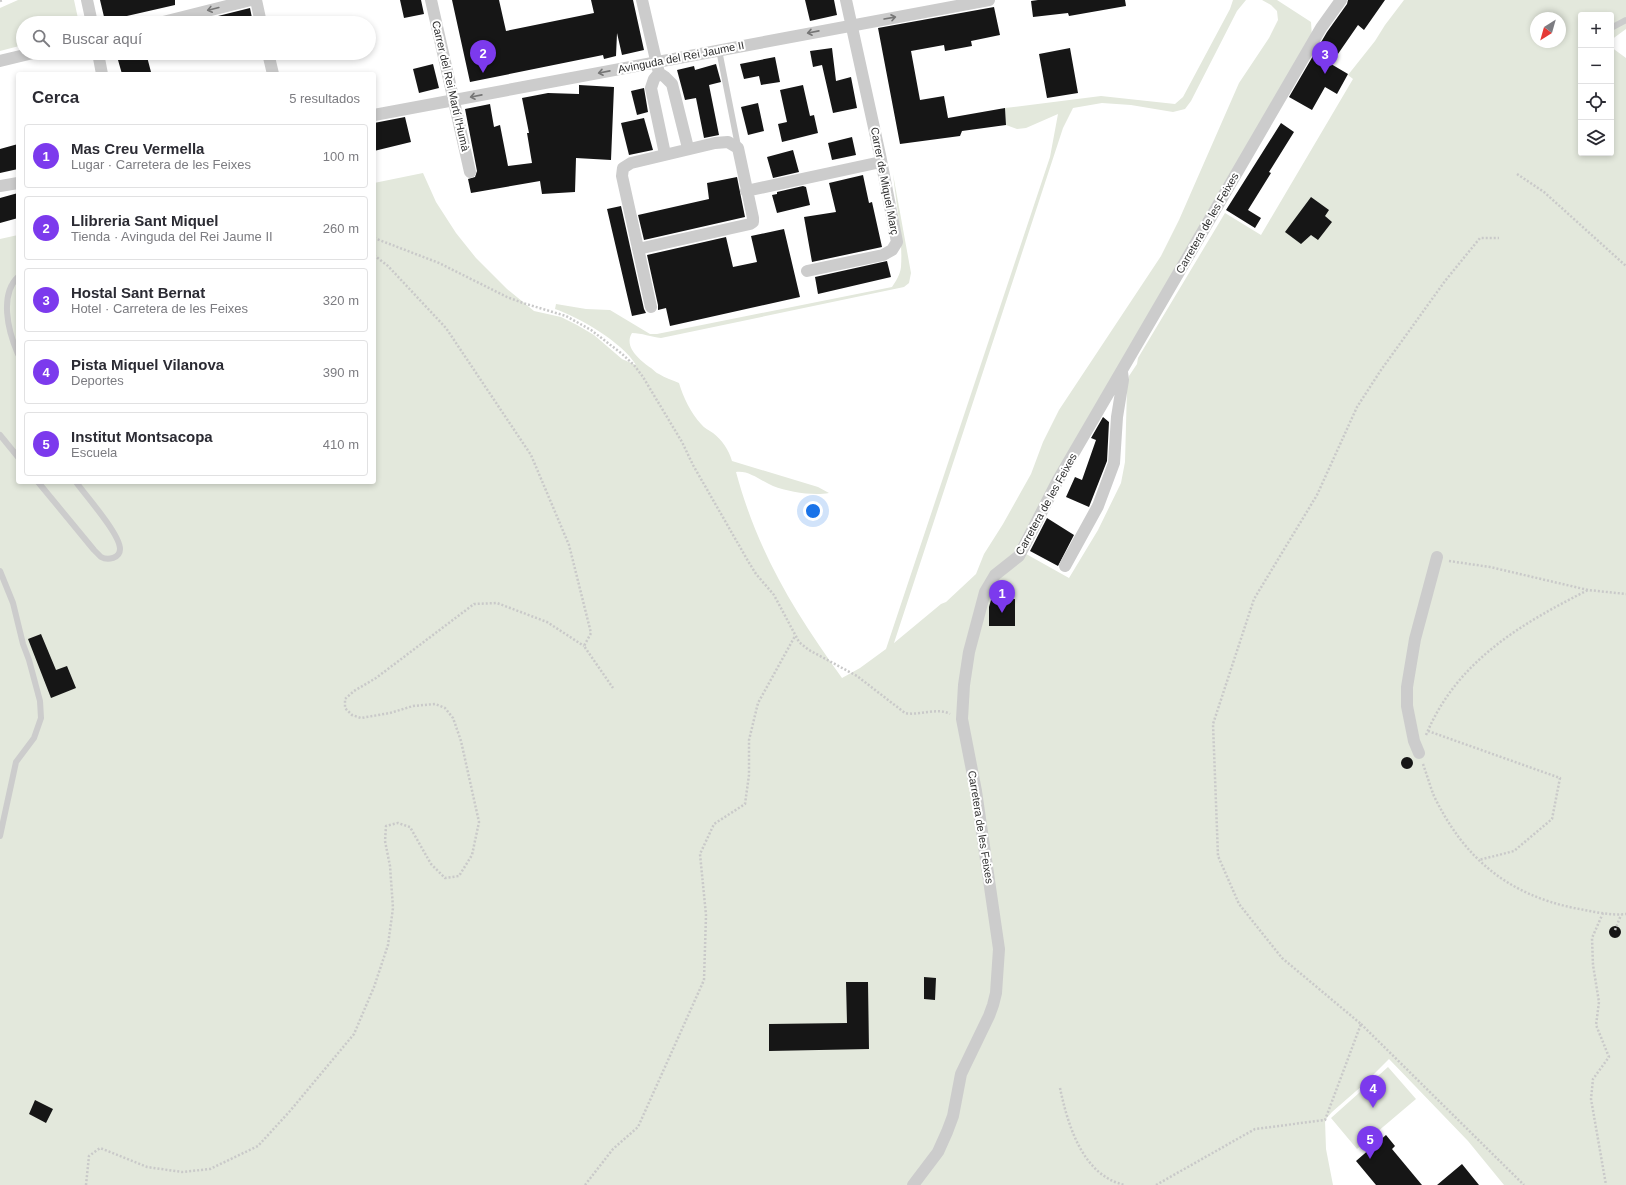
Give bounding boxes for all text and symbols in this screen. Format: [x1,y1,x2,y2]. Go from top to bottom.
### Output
one-way arrow [207,6,220,14]
north arrow [1530,12,1566,48]
map controls [1578,12,1614,156]
button: + [1578,12,1614,48]
one-way arrow [883,14,896,22]
search box [16,16,376,60]
street label: Carrer del Rei Martí l'Humà [430,20,472,153]
icon: search [30,27,52,49]
one-way arrow [807,28,820,36]
text: Buscar aquí [62,30,142,47]
street label: Avinguda del Rei Jaume II [617,39,745,75]
pin: 2 [470,40,496,73]
pin: 3 [1312,41,1338,74]
button: − [1578,48,1614,84]
one-way arrow [598,68,611,76]
button: locate [1578,84,1614,120]
text: Cerca [32,88,79,107]
text: 5 resultados [289,91,360,106]
one-way arrow [470,92,483,100]
button: layers [1578,120,1614,156]
street label: Carrer de Miquel Març [869,126,901,236]
text: Mas Creu Vermella [71,140,204,157]
text: 1 [42,149,50,164]
text: 100 m [323,149,359,164]
text: Lugar · Carretera de les Feixes [71,157,251,172]
street label: Carretera de les Feixes [1173,170,1241,276]
text: Llibreria Sant Miquel [71,212,219,229]
text: 2 [42,221,50,236]
text: 260 m [323,221,359,236]
text: Tienda · Avinguda del Rei Jaume II [71,229,273,244]
text: Hostal Sant Bernat [71,284,205,301]
text: 3 [42,293,50,308]
text: 320 m [323,293,359,308]
text: Hotel · Carretera de les Feixes [71,301,248,316]
text: Pista Miquel Vilanova [71,356,224,373]
text: 4 [42,365,50,380]
text: 390 m [323,365,359,380]
text: Deportes [71,373,124,388]
text: Institut Montsacopa [71,428,213,445]
text: 5 [42,437,50,452]
text: 410 m [323,437,359,452]
text: Escuela [71,445,117,460]
street label: Carretera de les Feixes [1013,451,1079,557]
your location [803,501,823,521]
pin: 1 [989,580,1015,613]
street label: Carretera de les Feixes [966,770,996,885]
pin: 4 [1360,1075,1386,1108]
pin: 5 [1357,1126,1383,1159]

